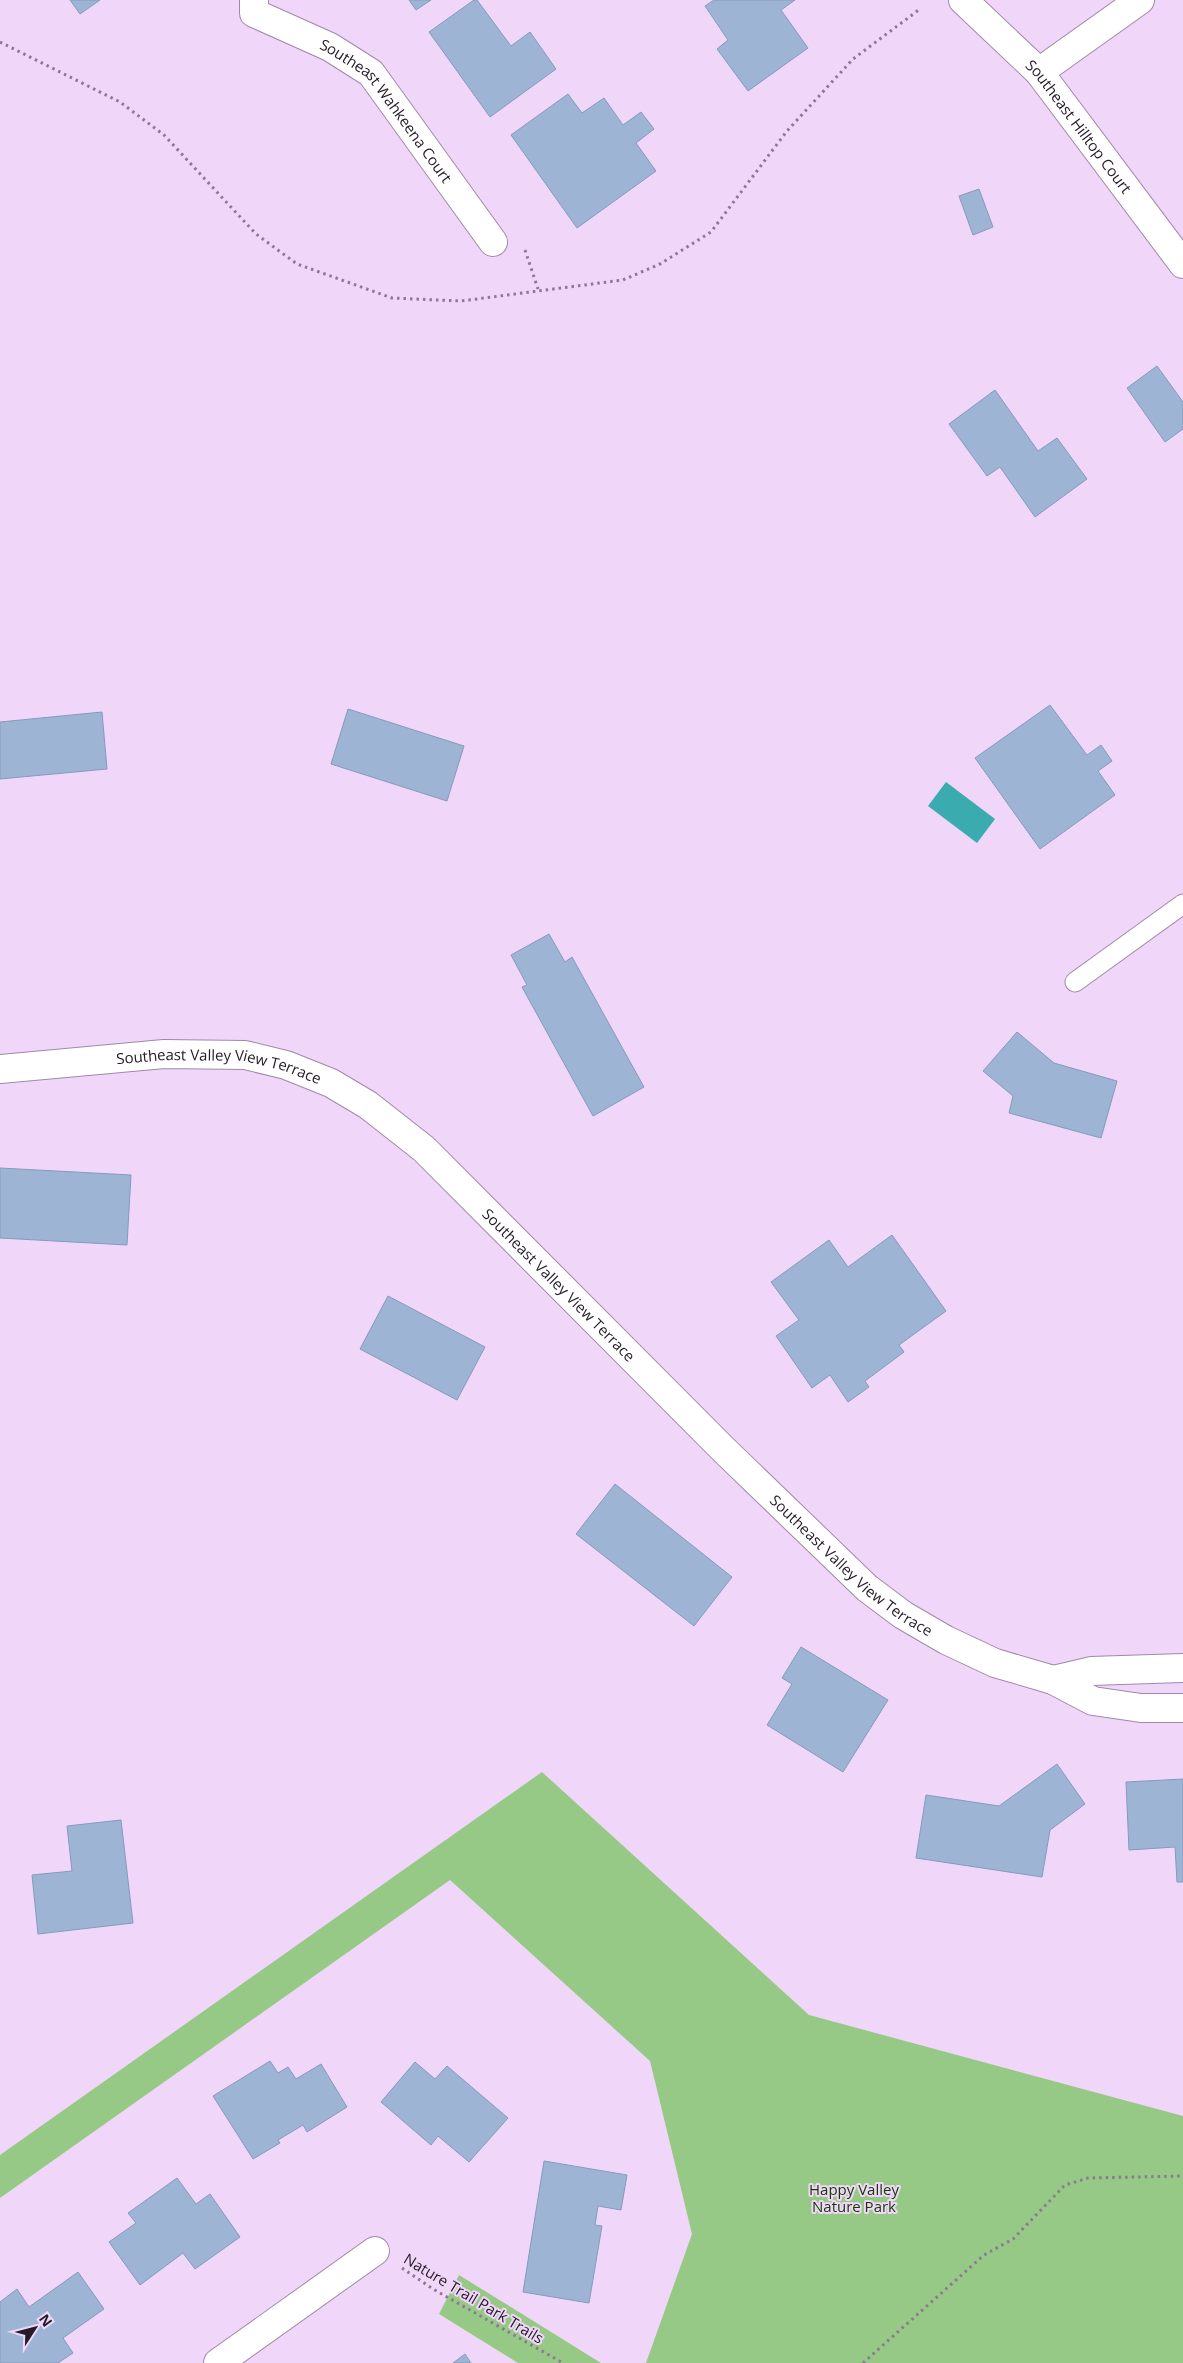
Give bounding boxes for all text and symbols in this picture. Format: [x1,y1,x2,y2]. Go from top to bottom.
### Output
street label: Southeast Wahkeena Court [317,34,457,186]
street label: Southeast Hilltop Court [1022,55,1136,197]
street label: Southeast Valley View Terrace [115,1044,324,1088]
street label: Southeast Valley View Terrace [478,1204,640,1366]
street label: Southeast Valley View Terrace [766,1490,937,1640]
park label: Happy Valley Nature Park [809,2179,899,2216]
street label: Nature Trail Park Trails [400,2248,548,2348]
north arrow [10,2303,60,2353]
text: N [35,2310,57,2330]

